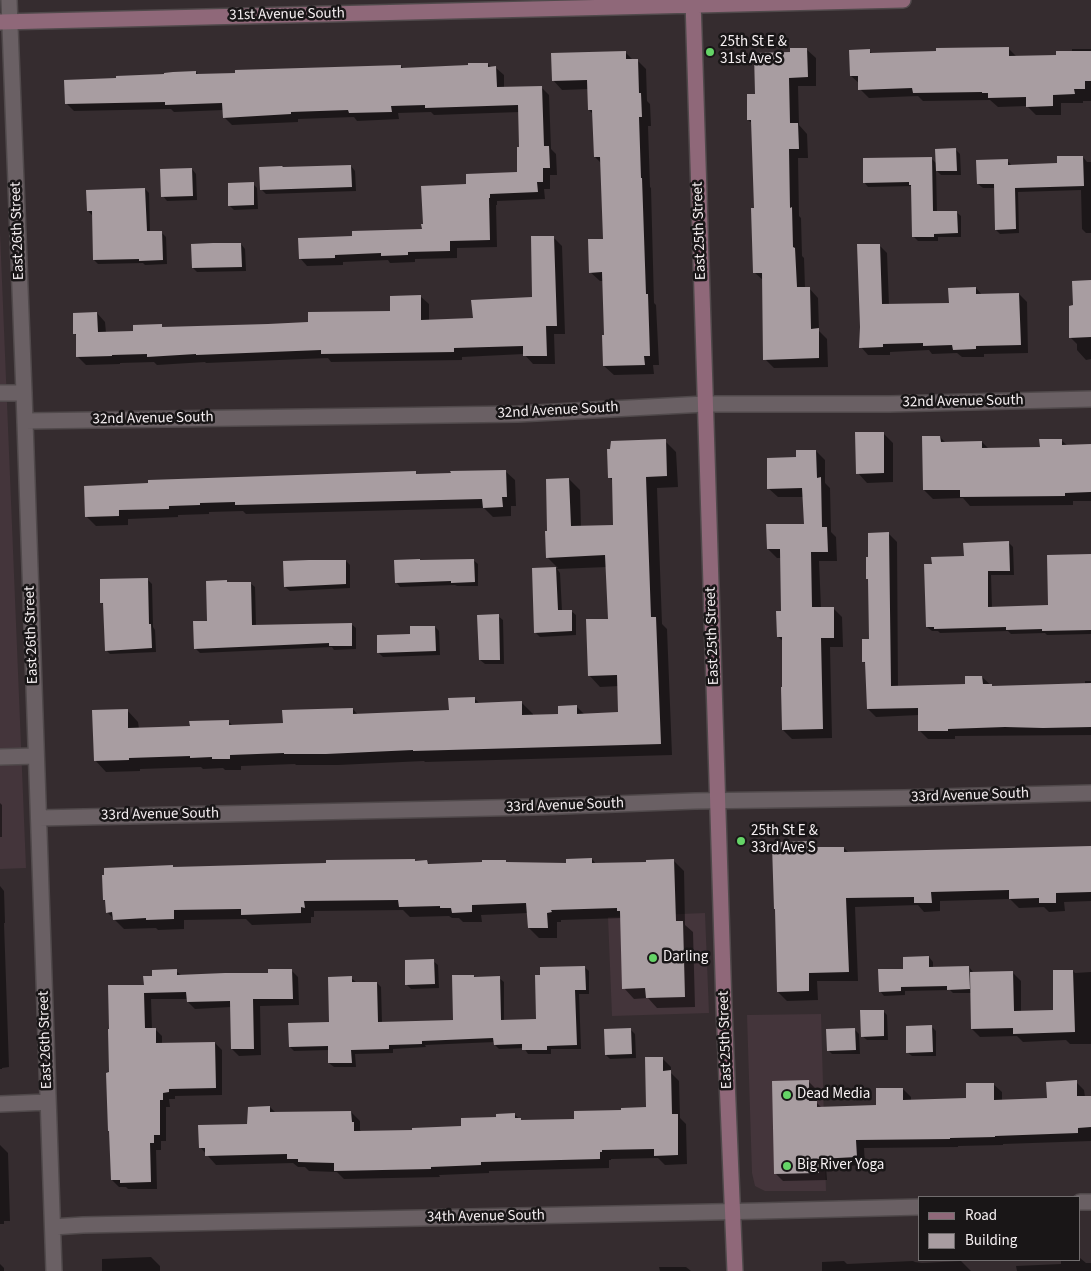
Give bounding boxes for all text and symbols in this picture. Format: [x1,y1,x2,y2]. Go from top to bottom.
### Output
street label: 31st Avenue South [229,5,345,25]
place label: 25th St E & 31st Ave S [720,34,787,69]
marker: 25th St E & 31st Ave S [704,46,716,58]
street label: East 26th Street [7,182,29,280]
street label: East 25th Street [689,182,711,280]
street label: 32nd Avenue South [902,392,1024,412]
street label: 32nd Avenue South [497,399,619,423]
street label: 32nd Avenue South [92,409,214,429]
street label: East 26th Street [21,586,43,684]
street label: East 25th Street [702,587,724,685]
street label: 33rd Avenue South [911,785,1029,807]
street label: 33rd Avenue South [506,795,624,817]
street label: 33rd Avenue South [101,805,219,825]
place label: 25th St E & 33rd Ave S [751,823,818,858]
marker: 25th St E & 33rd Ave S [735,835,747,847]
place label: Darling [663,949,708,967]
marker: Darling [647,952,659,964]
street label: East 26th Street [35,991,57,1089]
street label: East 25th Street [715,991,737,1089]
place label: Dead Media [797,1086,870,1104]
marker: Dead Media [781,1089,793,1101]
place label: Big River Yoga [797,1157,884,1175]
marker: Big River Yoga [781,1160,793,1172]
legend [918,1196,1081,1261]
text: Road [965,1205,997,1226]
street label: 34th Avenue South [427,1207,545,1227]
text: Building [965,1230,1017,1251]

